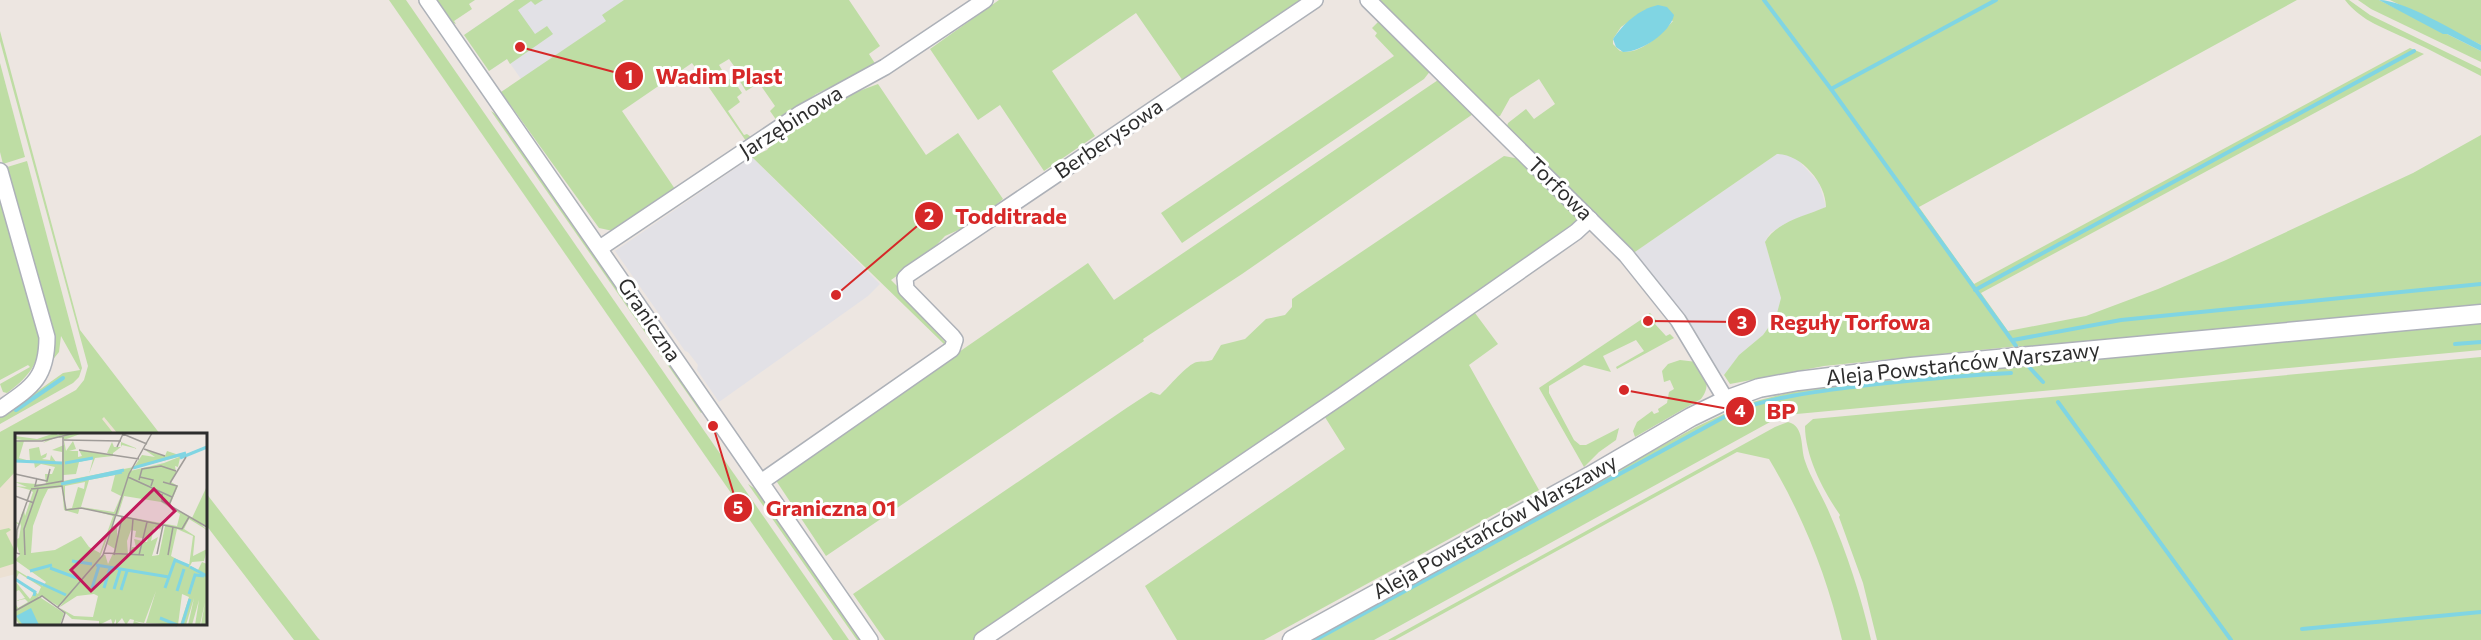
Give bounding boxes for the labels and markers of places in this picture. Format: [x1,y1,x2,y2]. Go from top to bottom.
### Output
callout: Wadim Plast [614,56,795,96]
callout: Todditrade [914,196,1079,236]
callout: Reguły Torfowa [1727,302,1942,342]
callout: BP [1725,391,1807,431]
callout: Graniczna 01 [723,488,908,528]

